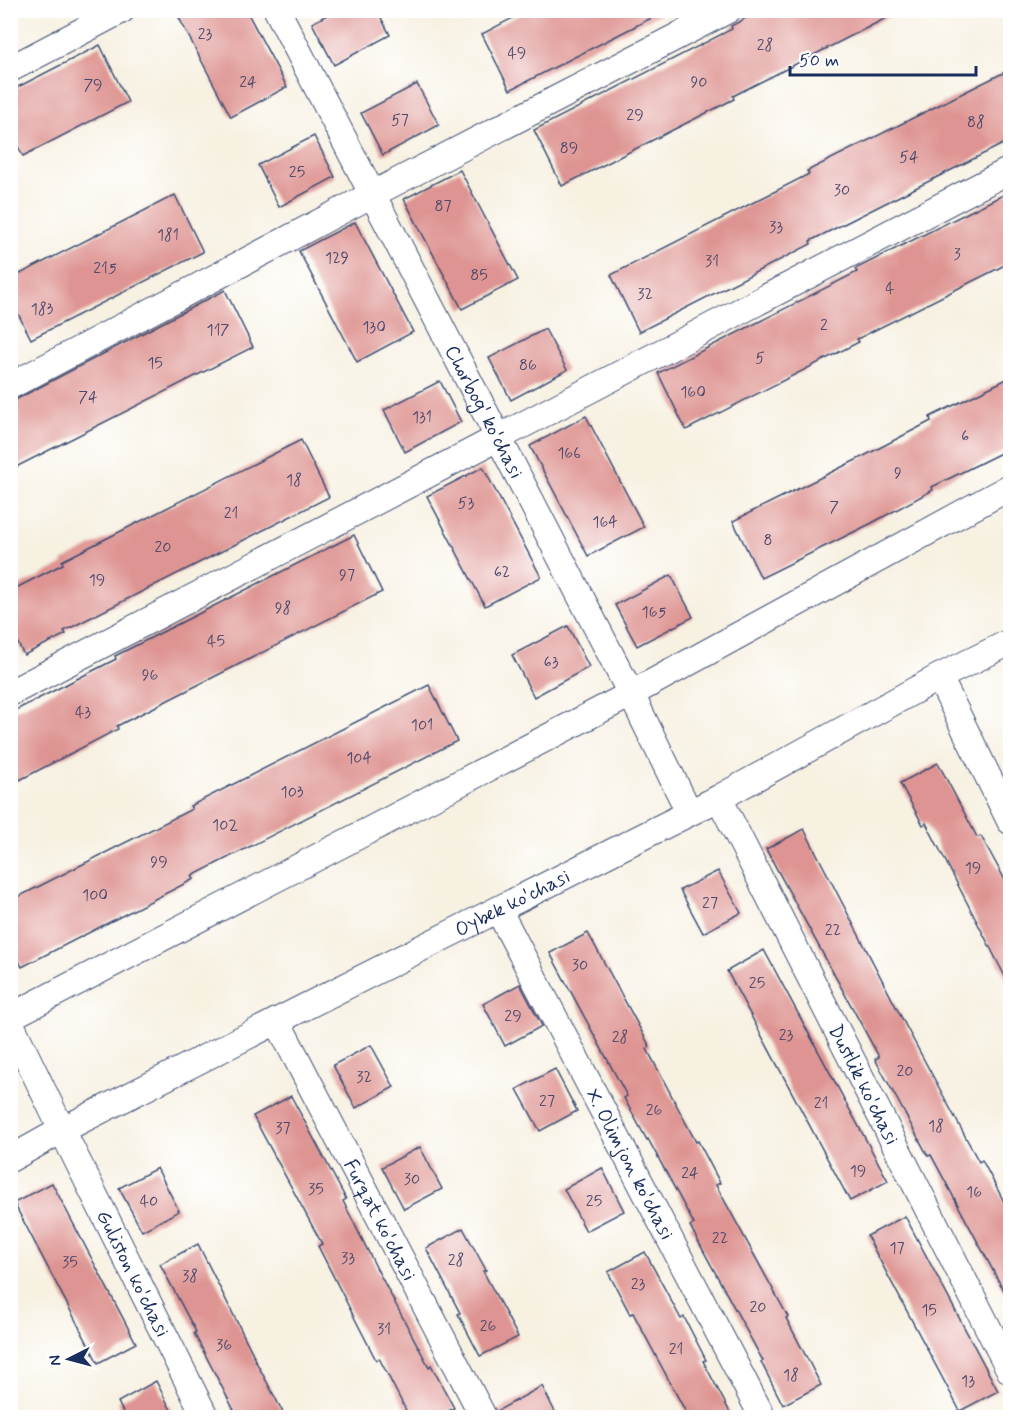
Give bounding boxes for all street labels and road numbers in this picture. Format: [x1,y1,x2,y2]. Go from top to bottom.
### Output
street label: Chorbog' ko'chasi [438,341,529,484]
street label: Oybek ko'chasi [451,863,575,944]
street label: Dustlik ko'chasi [821,1020,905,1150]
street label: X. Olimjon ko'chasi [579,1084,680,1245]
street label: Furqat ko'chasi [336,1155,422,1286]
street label: Guliston ko'chasi [89,1206,175,1342]

